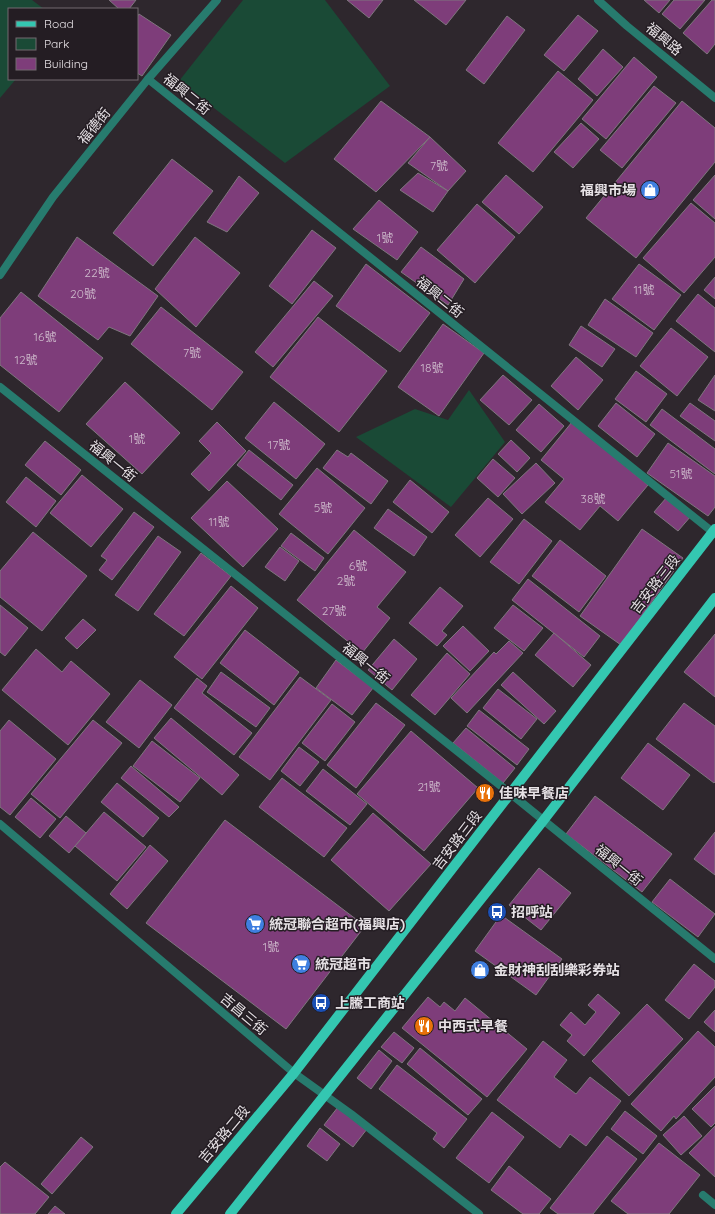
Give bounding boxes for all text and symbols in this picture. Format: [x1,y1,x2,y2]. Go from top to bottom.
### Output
legend [8,8,138,80]
text: Road [44,16,74,31]
street label: 福興路 [642,19,686,59]
text: Park [44,36,69,51]
text: Building [44,56,88,71]
street label: 福興二街 [160,69,214,119]
street label: 福德街 [74,104,114,148]
house number: 7號 [430,158,448,173]
shop icon: 福興市場 [639,179,661,201]
place label: 福興市場 [580,181,636,199]
house number: 1號 [377,230,393,245]
house number: 22號 [84,265,110,280]
street label: 福興二街 [413,272,467,322]
house number: 11號 [634,282,654,297]
house number: 20號 [70,286,96,301]
house number: 16號 [34,329,56,344]
house number: 7號 [183,345,201,360]
house number: 12號 [14,352,38,367]
house number: 18號 [421,360,443,375]
house number: 1號 [129,431,145,446]
street label: 福興一街 [86,436,140,486]
house number: 17號 [268,437,290,452]
house number: 51號 [670,466,692,481]
house number: 38號 [581,491,605,506]
house number: 5號 [314,500,332,515]
house number: 11號 [209,514,229,529]
street label: 吉安路三段 [626,551,684,617]
house number: 6號 [349,558,367,573]
house number: 2號 [337,573,355,588]
house number: 27號 [322,603,346,618]
street label: 福興一街 [339,638,393,688]
house number: 21號 [417,779,441,794]
restaurant icon: 佳味早餐店 [474,782,496,804]
place label: 佳味早餐店 [499,784,569,802]
street label: 吉安路三段 [428,807,486,873]
street label: 福興一街 [592,840,646,890]
bus stop icon: 招呼站 [486,901,508,923]
place label: 招呼站 [511,903,553,921]
supermarket icon: 統冠聯合超市(福興店) [244,913,266,935]
place label: 統冠聯合超市(福興店) [269,915,405,933]
house number: 1號 [263,939,279,954]
supermarket icon: 統冠超市 [290,953,312,975]
place label: 統冠超市 [315,955,371,973]
shop icon: 金財神刮刮樂彩券站 [469,959,491,981]
place label: 金財神刮刮樂彩券站 [494,961,620,979]
street label: 吉昌三街 [217,989,271,1039]
bus stop icon: 上騰工商站 [310,992,332,1014]
place label: 上騰工商站 [335,994,405,1012]
restaurant icon: 中西式早餐 [413,1015,435,1037]
place label: 中西式早餐 [438,1017,508,1035]
street label: 吉安路二段 [195,1101,253,1167]

